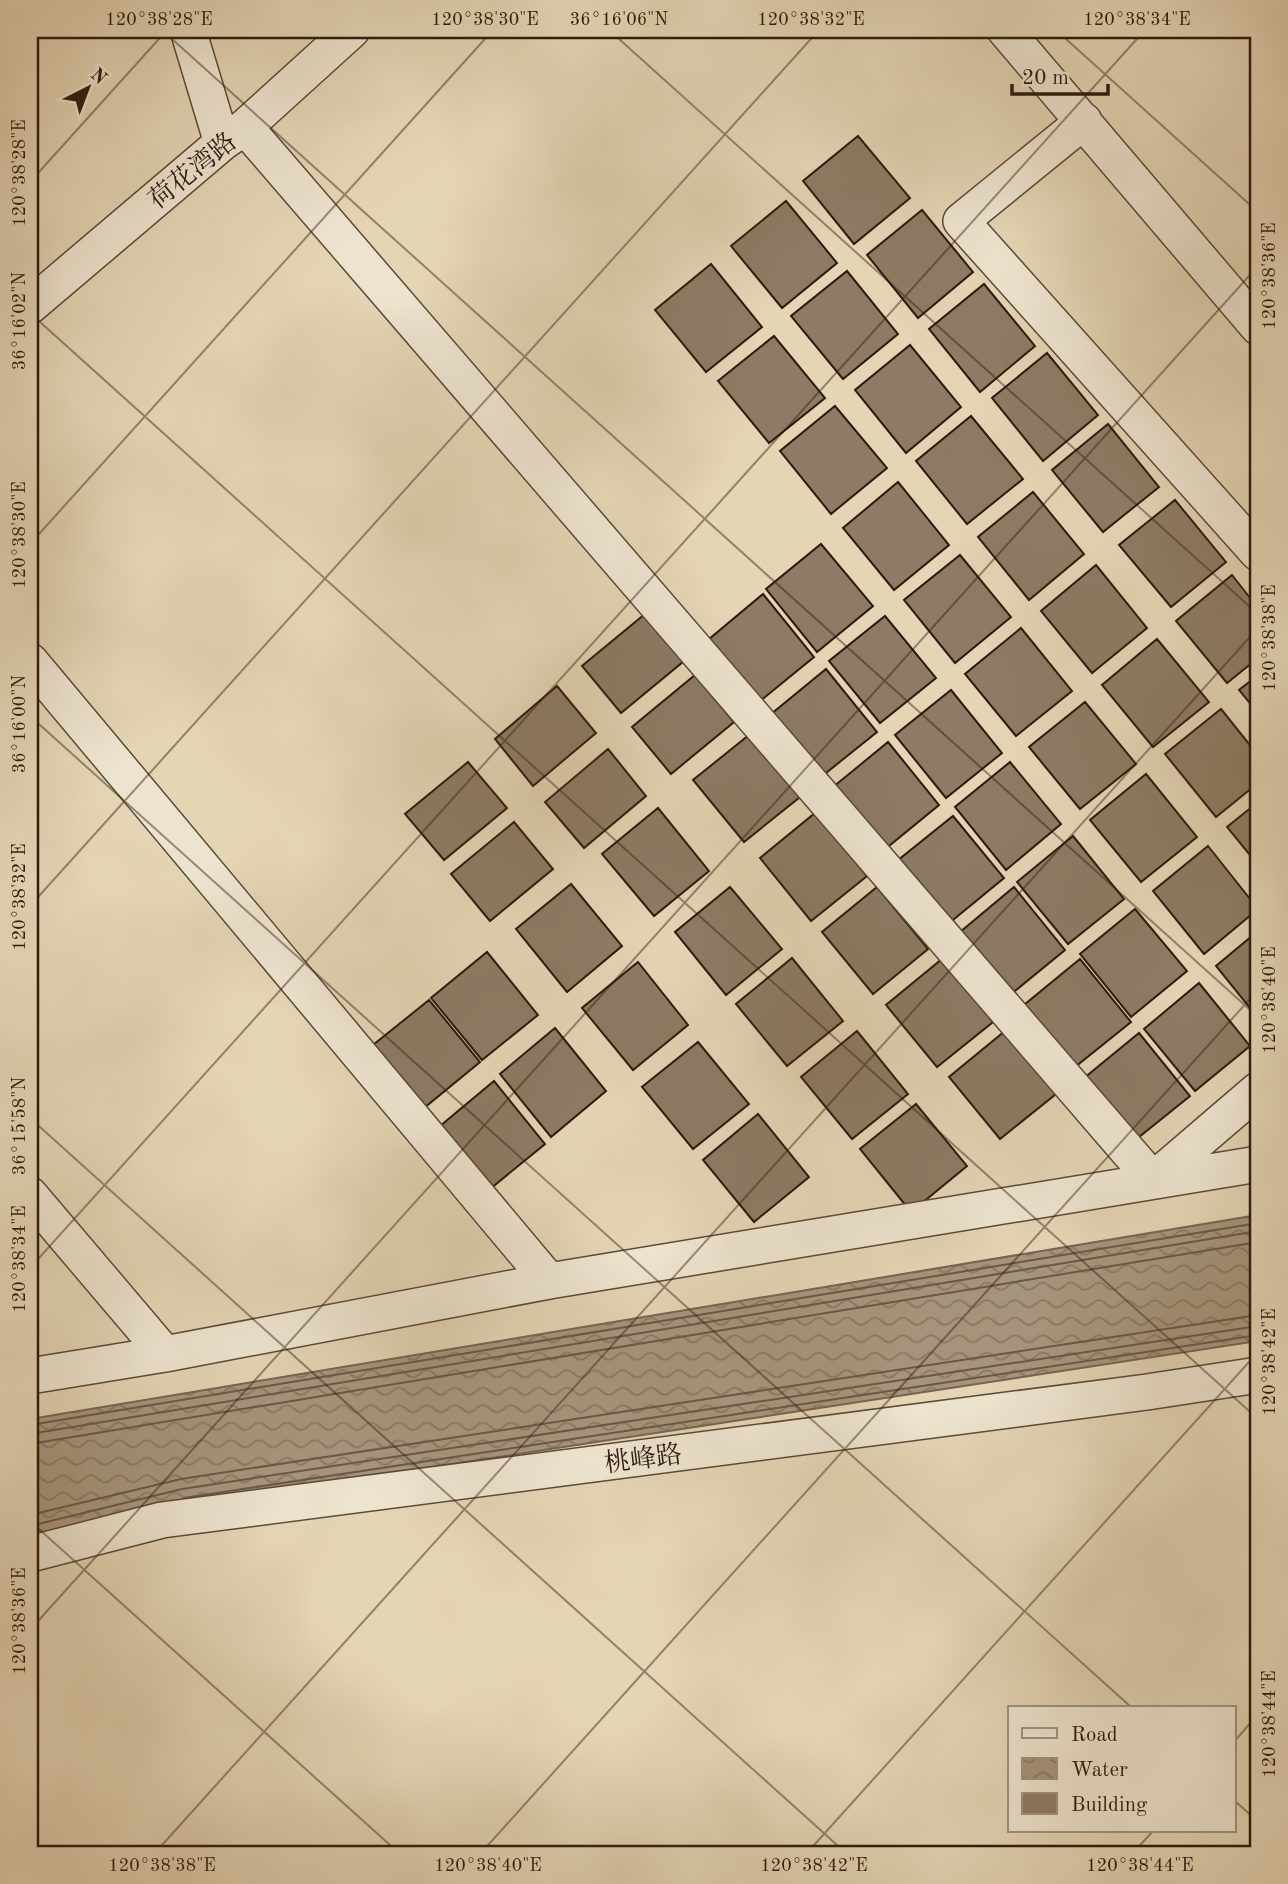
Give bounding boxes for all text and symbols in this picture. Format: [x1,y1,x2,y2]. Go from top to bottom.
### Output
text: 120°38'28"E [105,11,213,29]
text: 120°38'30"E [431,11,539,29]
text: 36°16'06"N [570,11,668,29]
text: 120°38'32"E [757,11,865,29]
text: 120°38'34"E [1083,11,1191,29]
north arrow [52,52,122,122]
scale bar [1012,52,1108,96]
text: N [86,65,110,89]
text: 20 m [1022,68,1069,89]
text: 120°38'28"E [11,119,29,227]
street label: 荷花湾路 [143,126,242,214]
text: 120°38'36"E [1261,222,1279,330]
text: 36°16'02"N [11,272,29,370]
text: 120°38'30"E [11,481,29,589]
text: 120°38'38"E [1261,584,1279,692]
text: 36°16'00"N [11,675,29,773]
text: 120°38'32"E [11,843,29,951]
text: 120°38'40"E [1261,946,1279,1054]
text: 36°15'58"N [11,1077,29,1175]
text: 120°38'34"E [11,1205,29,1313]
text: 120°38'42"E [1261,1308,1279,1416]
street label: 桃峰路 [603,1440,684,1478]
text: 120°38'36"E [11,1567,29,1675]
text: 120°38'44"E [1261,1670,1279,1778]
legend [1008,1706,1236,1832]
text: Road [1071,1725,1118,1746]
text: Water [1071,1760,1128,1781]
text: Building [1071,1795,1148,1816]
text: 120°38'38"E [108,1857,216,1875]
text: 120°38'40"E [434,1857,542,1875]
text: 120°38'42"E [760,1857,868,1875]
text: 120°38'44"E [1086,1857,1194,1875]

